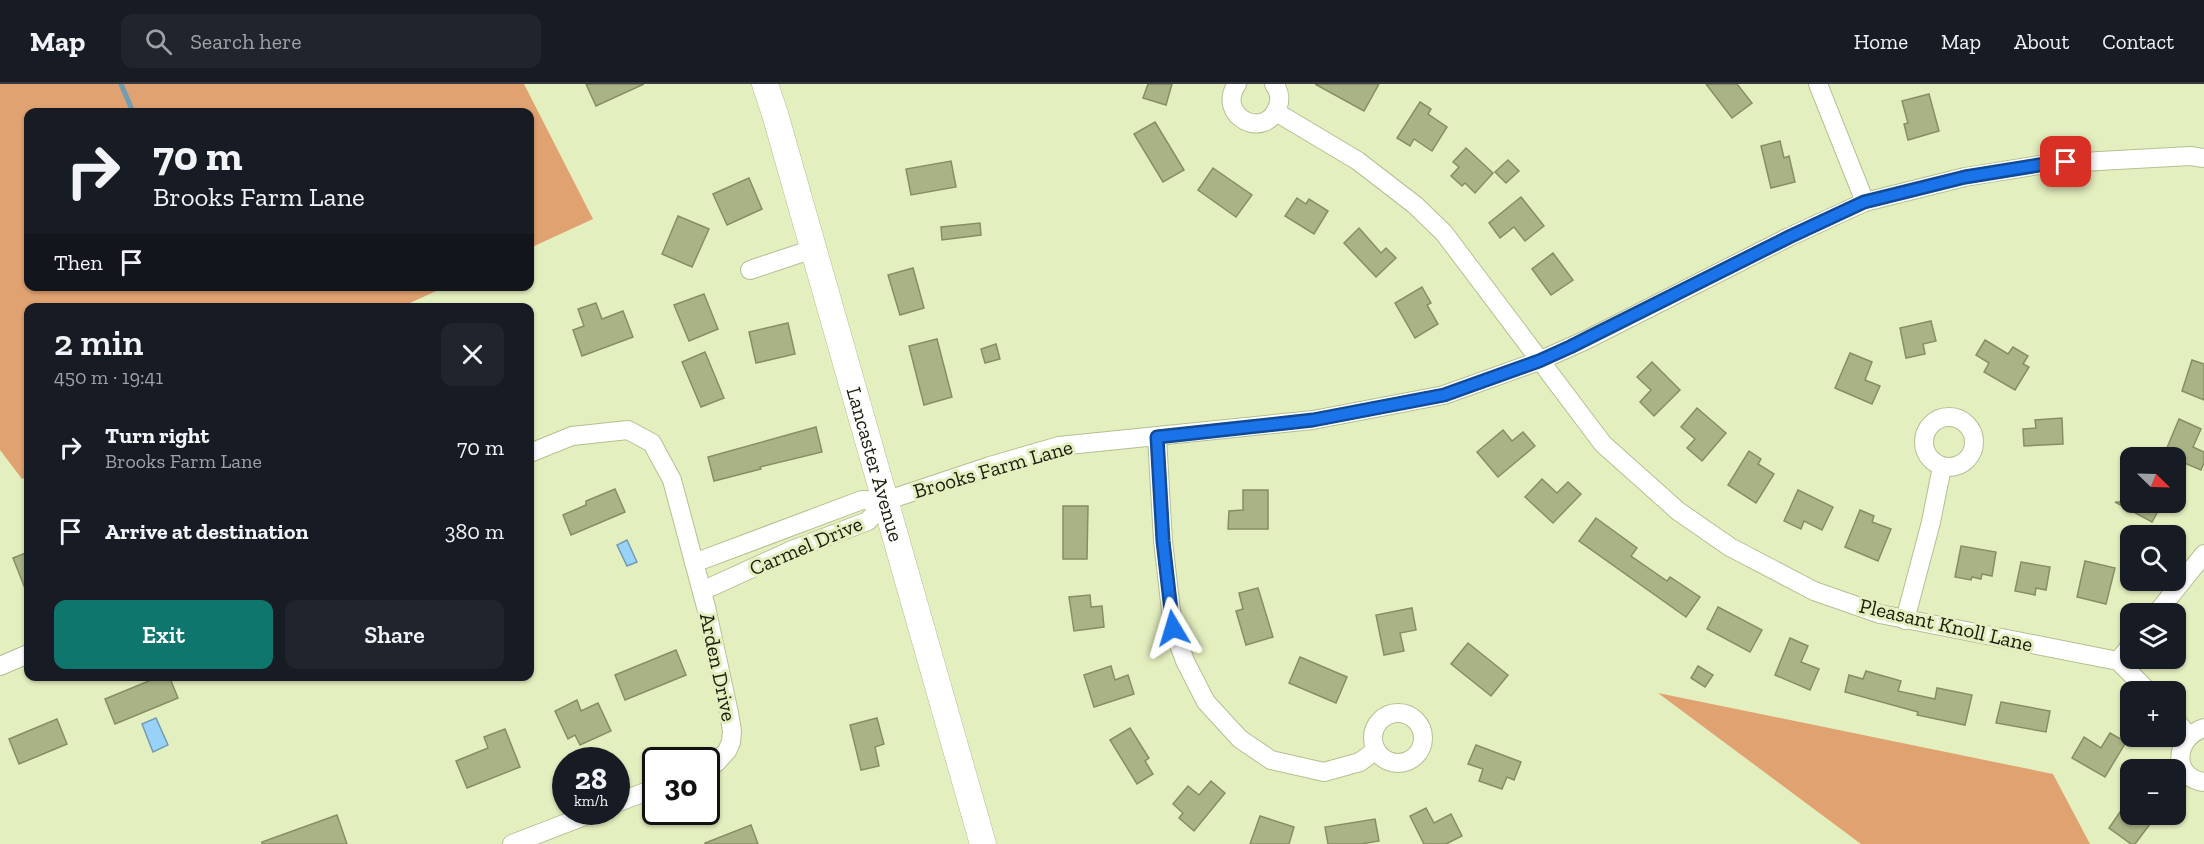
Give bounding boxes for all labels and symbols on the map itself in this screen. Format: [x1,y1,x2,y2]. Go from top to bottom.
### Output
pin [2040,136,2091,187]
street label: Lancaster Avenue [841,384,909,545]
street label: Brooks Farm Lane [910,434,1076,503]
north arrow [2120,447,2186,513]
street label: Carmel Drive [746,510,866,581]
street label: Pleasant Knoll Lane [1857,592,2035,657]
position arrow [1141,596,1205,660]
street label: Arden Drive [695,610,742,723]
speed limit sign: 30 [642,747,720,825]

